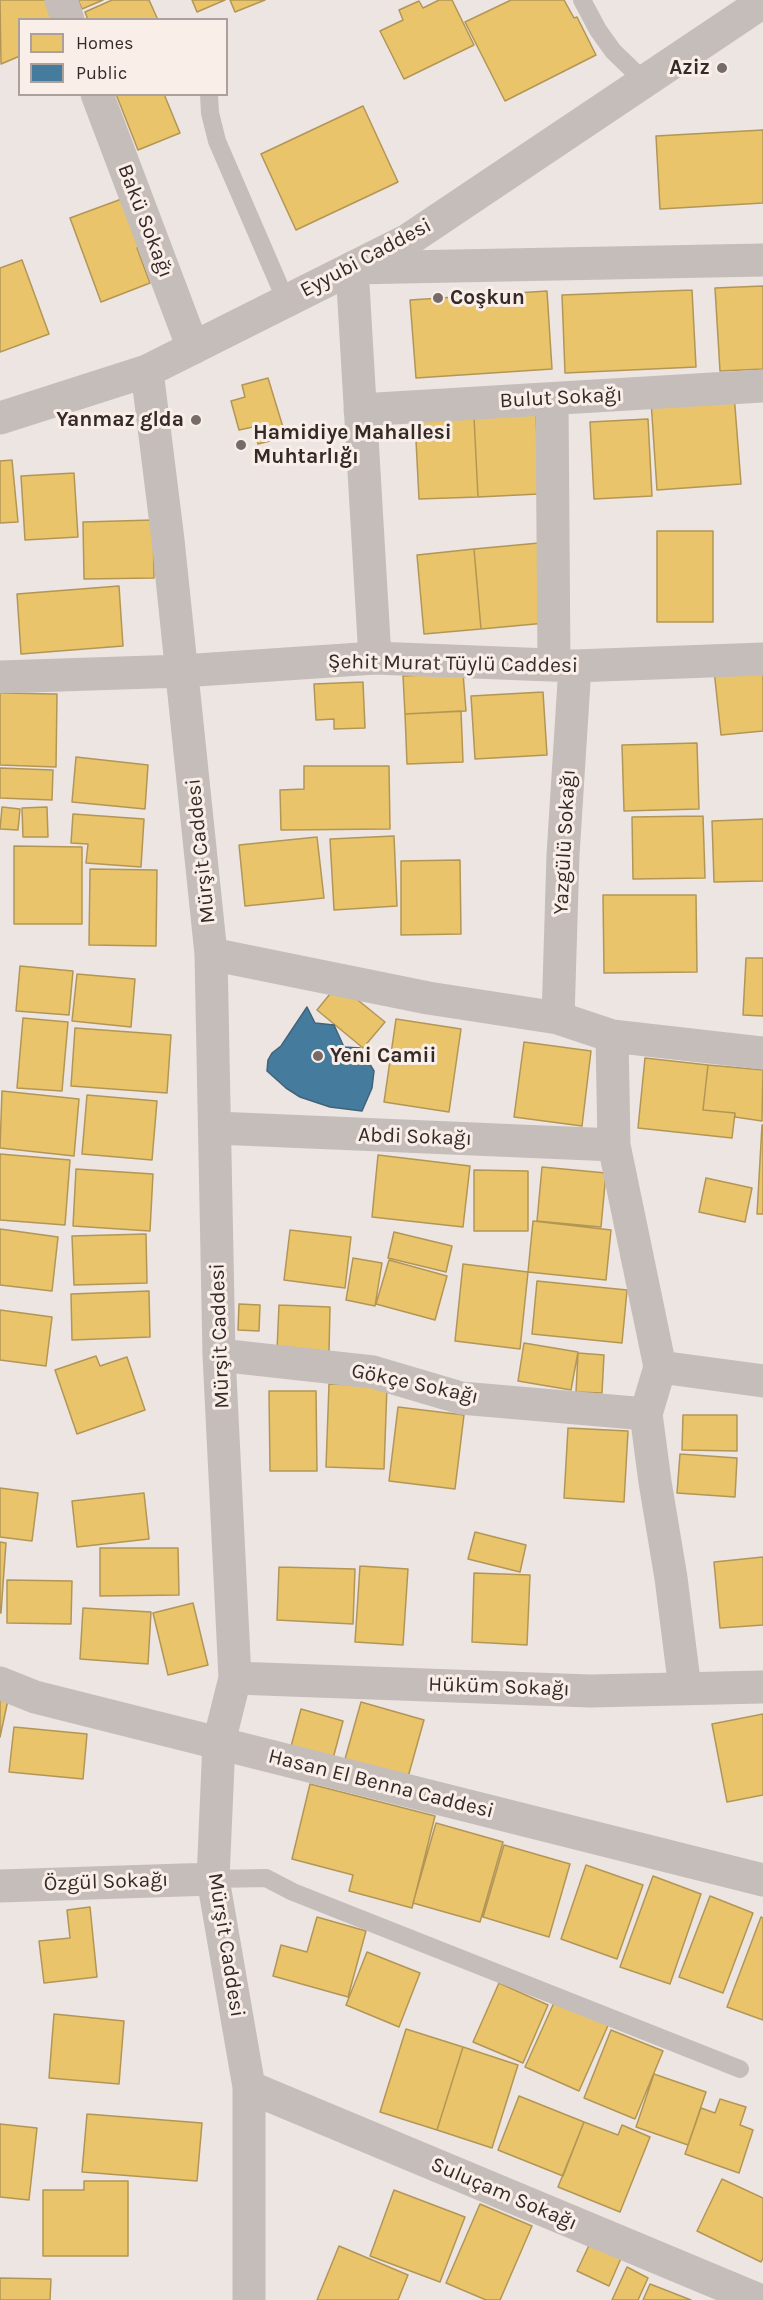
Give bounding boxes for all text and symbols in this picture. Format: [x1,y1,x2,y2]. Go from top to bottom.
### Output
legend [18,18,228,96]
text: Homes [76,32,133,54]
place label: Aziz [669,55,710,81]
marker: Aziz [715,61,729,75]
text: Public [76,62,127,84]
street label: Bakü Sokağı [112,161,178,281]
street label: Eyyubi Caddesi [296,213,436,303]
place label: Coşkun [450,285,525,311]
marker: Coşkun [431,291,445,305]
street label: Bulut Sokağı [499,382,623,414]
place label: Yanmaz glda [56,407,184,433]
marker: Yanmaz glda [189,413,203,427]
place label: Hamidiye Mahallesi Muhtarlığı [253,420,452,470]
marker: Hamidiye Mahallesi Muhtarlığı [234,438,248,452]
street label: Şehit Murat Tüylü Caddesi [328,649,578,679]
street label: Yazgülü Sokağı [549,769,581,915]
street label: Mürşit Caddesi [181,777,221,925]
place label: Yeni Camii [330,1043,436,1069]
marker: Yeni Camii [311,1049,325,1063]
street label: Abdi Sokağı [358,1122,472,1152]
street label: Mürşit Caddesi [205,1263,235,1409]
street label: Gökçe Sokağı [349,1358,481,1410]
street label: Hüküm Sokağı [428,1672,570,1702]
street label: Hasan El Benna Caddesi [266,1744,496,1824]
street label: Özgül Sokağı [43,1867,169,1897]
street label: Mürşit Caddesi [202,1871,250,2019]
street label: Suluçam Sokağı [427,2152,581,2236]

